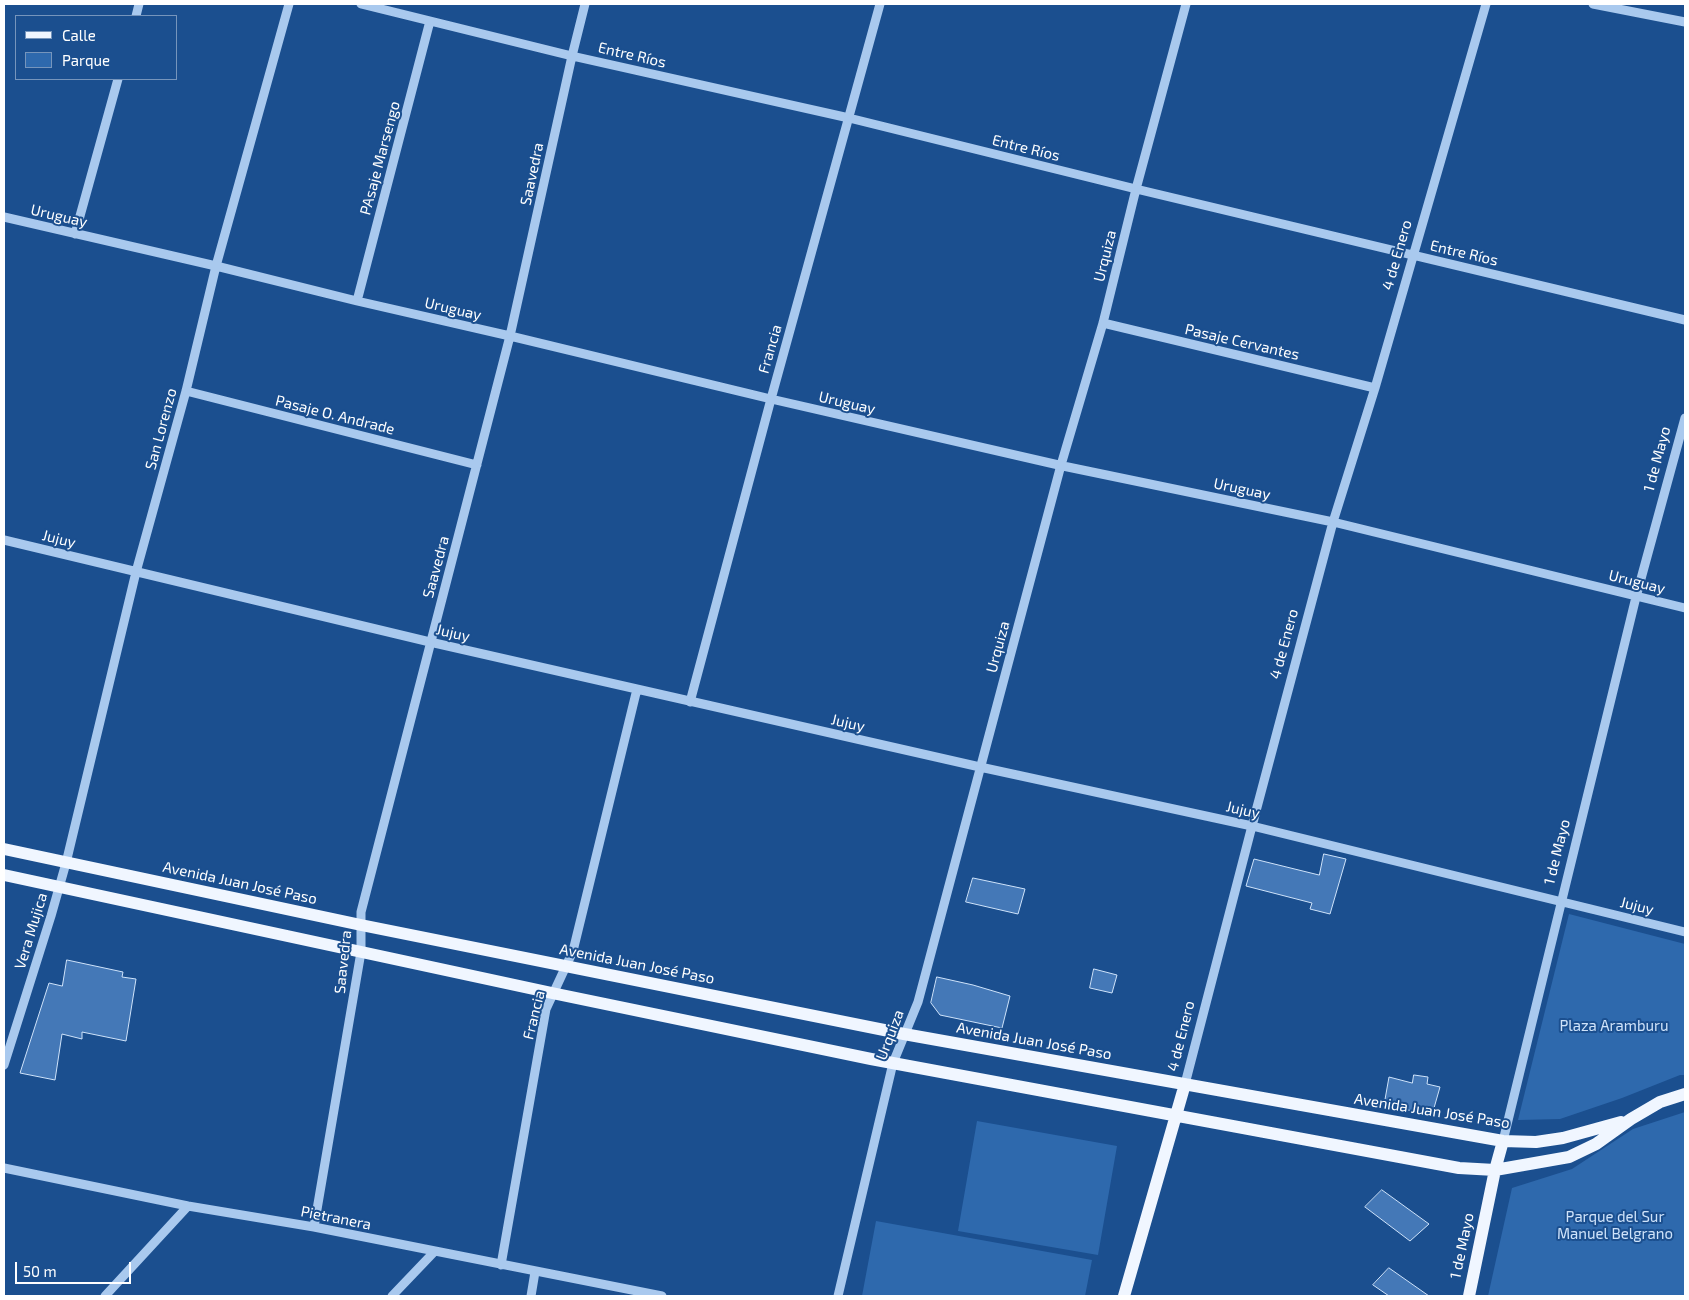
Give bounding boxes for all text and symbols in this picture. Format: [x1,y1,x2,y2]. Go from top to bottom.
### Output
legend [15,15,178,80]
text: Calle [62,26,96,44]
street label: Entre Ríos [596,38,668,72]
text: Parque [62,51,110,69]
street label: PAsaje Marsengo [356,99,404,217]
street label: Entre Ríos [990,131,1062,165]
street label: Saavedra [517,141,547,207]
street label: Uruguay [29,201,89,231]
street label: 4 de Enero [1378,218,1416,292]
street label: Urquiza [1090,228,1120,284]
street label: Entre Ríos [1428,236,1500,270]
street label: Uruguay [423,294,483,324]
street label: Pasaje Cervantes [1183,320,1301,364]
street label: Francia [754,322,786,376]
street label: San Lorenzo [141,386,181,472]
street label: Uruguay [817,388,877,418]
street label: Pasaje O. Andrade [273,391,397,439]
street label: 1 de Mayo [1640,424,1674,494]
street label: Uruguay [1212,474,1272,504]
street label: Jujuy [40,526,78,552]
street label: Saavedra [419,534,453,600]
street label: Uruguay [1607,566,1667,598]
street label: 4 de Enero [1266,607,1302,681]
street label: Urquiza [983,619,1013,675]
street label: Jujuy [434,620,472,646]
street label: Jujuy [829,710,867,736]
street label: Jujuy [1224,797,1262,823]
street label: 1 de Mayo [1540,817,1574,887]
street label: Avenida Juan José Paso [161,858,319,908]
street label: Vera Mujica [11,891,51,971]
street label: Jujuy [1618,893,1656,919]
street label: Saavedra [331,929,355,995]
street label: Avenida Juan José Paso [558,940,716,988]
street label: Francia [519,989,549,1041]
street label: 4 de Enero [1164,999,1198,1073]
street label: Urquiza [872,1007,908,1063]
park label: Plaza Aramburu [1559,1017,1669,1035]
street label: Avenida Juan José Paso [955,1018,1113,1064]
street label: Avenida Juan José Paso [1353,1090,1511,1132]
street label: Pietranera [299,1202,373,1234]
park label: Parque del Sur Manuel Belgrano [1557,1208,1673,1243]
street label: 1 de Mayo [1446,1211,1478,1281]
scale bar [18,1252,134,1284]
text: 50 m [23,1262,57,1280]

